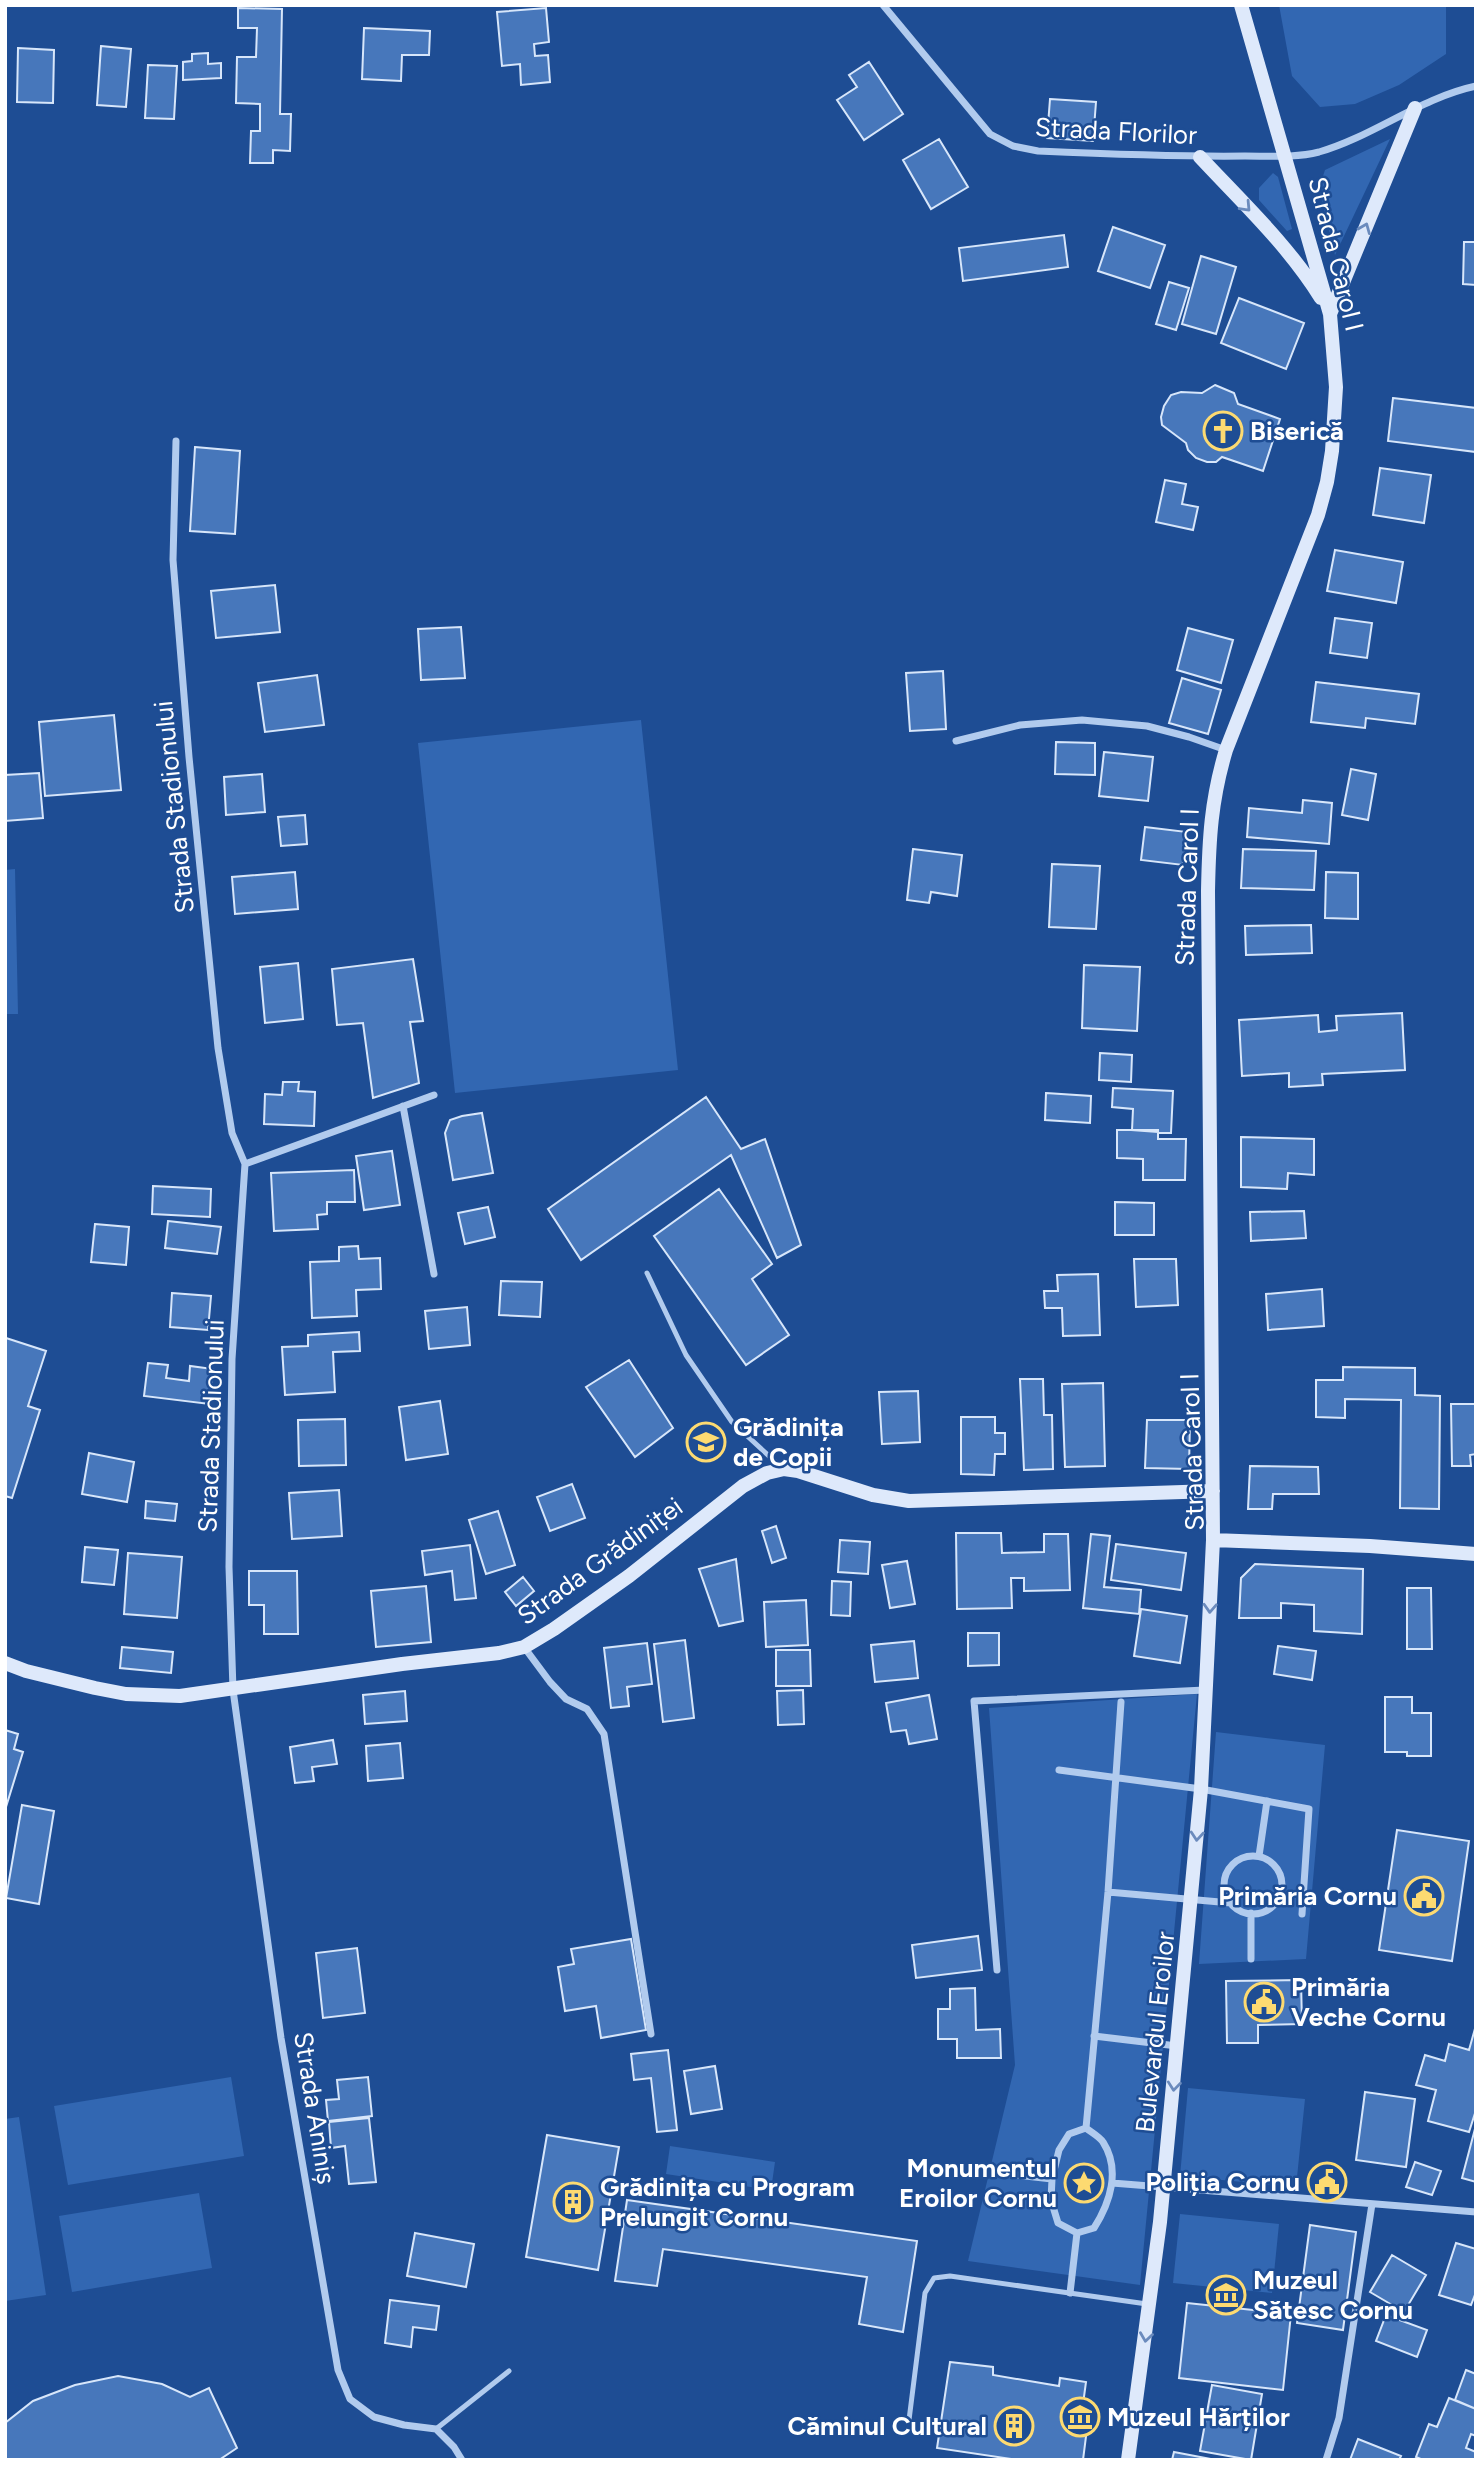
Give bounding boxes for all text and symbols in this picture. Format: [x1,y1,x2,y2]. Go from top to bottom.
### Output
street label: Strada Florilor [1034,111,1198,151]
street label: Strada Carol I [1301,174,1371,334]
one-way arrow [1238,198,1251,211]
one-way arrow [1357,222,1371,235]
church icon: Biserică [1202,410,1244,452]
place label: Biserică [1250,415,1344,447]
street label: Strada Stadionului [147,699,201,915]
street label: Strada Carol I [1168,808,1206,966]
street label: Strada Stadionului [191,1319,231,1533]
street label: Strada Carol I [1173,1373,1211,1531]
place label: Grădinița de Copii [733,1411,844,1473]
school or university icon: Grădinița de Copii [685,1421,727,1463]
street label: Strada Grădiniței [511,1490,689,1632]
one-way arrow [1203,1603,1218,1614]
one-way arrow [1190,1830,1205,1841]
public building icon: Primăria Cornu [1403,1875,1445,1917]
place label: Primăria Cornu [1218,1880,1397,1912]
street label: Bulevardul Eroilor [1129,1930,1181,2134]
place label: Primăria Veche Cornu [1291,1971,1446,2033]
public building icon: Primăria Veche Cornu [1243,1981,1285,2023]
street label: Strada Aniniș [287,2030,343,2186]
one-way arrow [1167,2081,1182,2092]
place label: Monumentul Eroilor Cornu [899,2152,1057,2214]
public building icon: Poliția Cornu [1306,2161,1348,2203]
place icon: Monumentul Eroilor Cornu [1063,2162,1105,2204]
place label: Poliția Cornu [1146,2166,1300,2198]
place label: Grădinița cu Program Prelungit Cornu [600,2171,855,2233]
building icon: Grădinița cu Program Prelungit Cornu [552,2181,594,2223]
place label: Muzeul Sătesc Cornu [1253,2264,1413,2326]
museum icon: Muzeul Sătesc Cornu [1205,2274,1247,2316]
one-way arrow [1138,2331,1153,2343]
museum icon: Muzeul Hărților [1059,2396,1101,2438]
place label: Muzeul Hărților [1107,2401,1290,2433]
building icon: Căminul Cultural [993,2405,1035,2447]
place label: Căminul Cultural [787,2410,987,2442]

